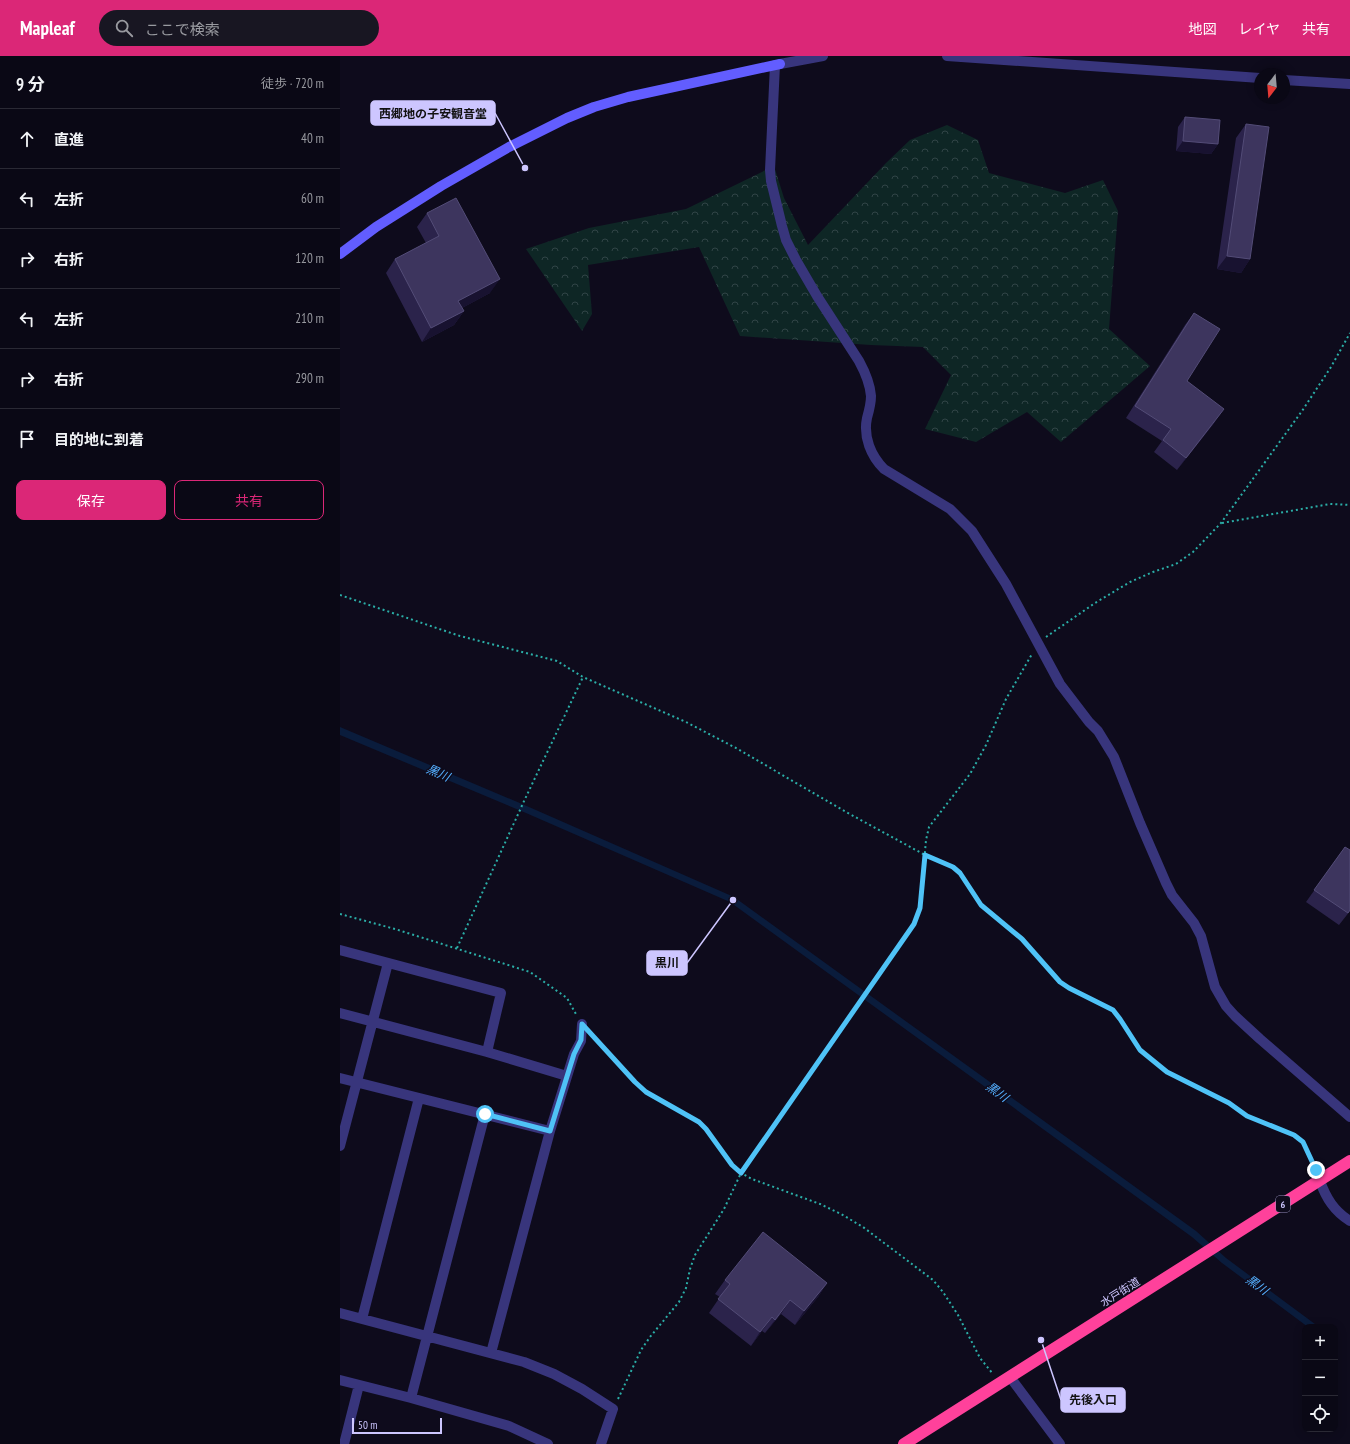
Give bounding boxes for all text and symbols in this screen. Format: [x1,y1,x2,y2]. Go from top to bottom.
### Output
search box [99,10,379,46]
text: Mapleaf [20,16,75,40]
icon: search [113,17,135,39]
text: ここで検索 [145,20,220,39]
text: 地図 [1188,20,1216,38]
text: レイヤ [1238,20,1280,38]
text: 共有 [1302,20,1330,38]
north arrow [1254,68,1290,104]
text: 9 分 [16,73,45,95]
text: 徒歩 · 720 m [261,75,324,92]
callout: 西郷地の子安観音堂 [371,101,495,125]
text: 西郷地の子安観音堂 [379,106,487,121]
icon: ahead [16,128,38,150]
text: 直進 [54,130,84,149]
text: 40 m [301,130,324,147]
icon: left [16,188,38,210]
text: 左折 [54,190,84,209]
text: 60 m [301,190,324,207]
icon: right [16,248,38,270]
text: 右折 [54,250,84,269]
text: 120 m [295,250,324,267]
icon: left [16,308,38,330]
text: 左折 [54,310,84,329]
text: 210 m [295,310,324,327]
icon: right [16,368,38,390]
text: 右折 [54,370,84,389]
text: 290 m [295,370,324,387]
icon: arrive [16,428,38,450]
text: 目的地に到着 [54,430,144,449]
button: 保存 [16,480,166,520]
button: 共有 [174,480,324,520]
water label: 黒川 [424,761,454,785]
callout: 黒川 [647,951,687,975]
text: 黒川 [655,955,679,970]
water label: 黒川 [983,1078,1013,1106]
route start [476,1105,494,1123]
route end [1307,1161,1325,1179]
road number: 6 [1276,1196,1290,1212]
water label: 黒川 [1243,1271,1273,1299]
street label: 水戸街道 [1098,1274,1142,1310]
map controls [1302,1324,1338,1432]
button: + [1302,1324,1338,1360]
button: − [1302,1360,1338,1396]
callout: 先後入口 [1061,1388,1125,1412]
text: 先後入口 [1069,1392,1117,1407]
button: locate [1302,1396,1338,1432]
scale bar [352,1416,442,1435]
text: 50 m [358,1418,377,1432]

